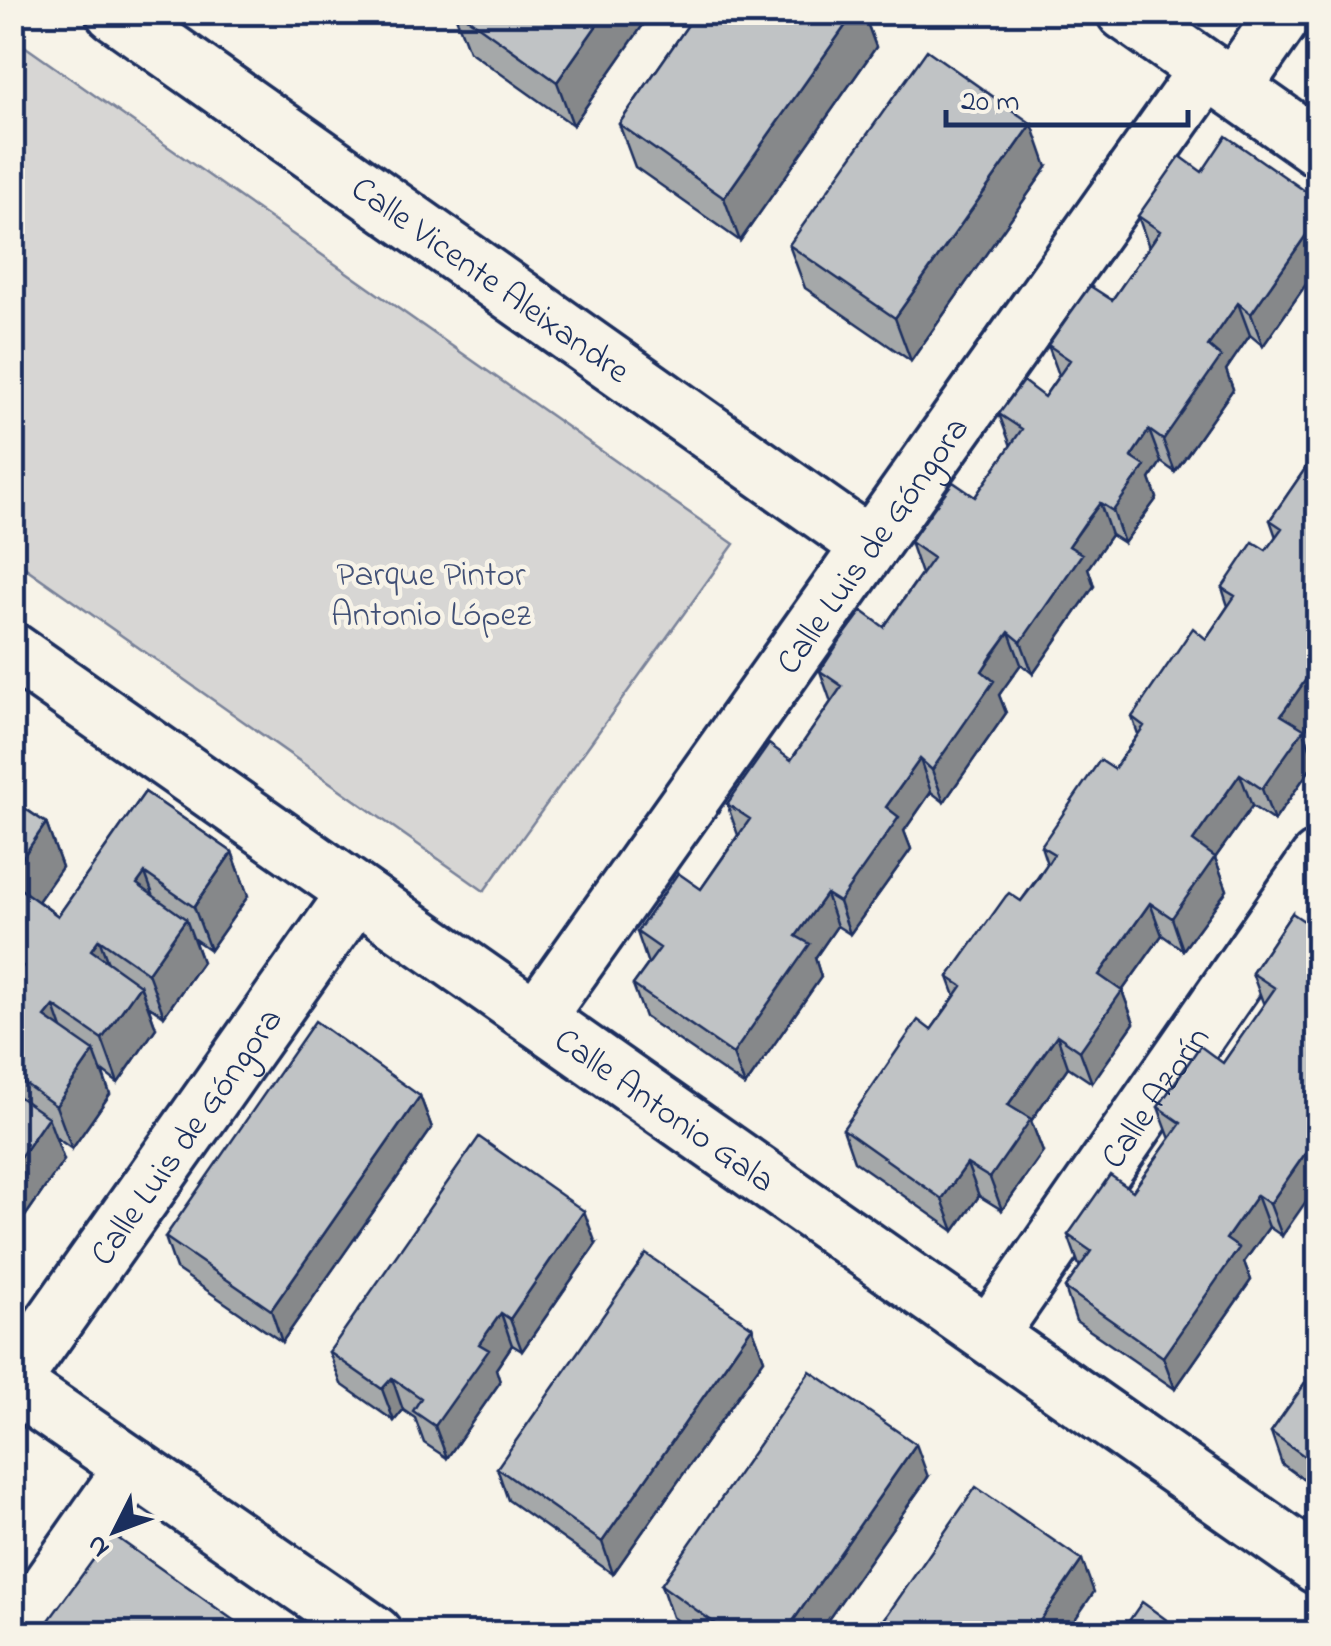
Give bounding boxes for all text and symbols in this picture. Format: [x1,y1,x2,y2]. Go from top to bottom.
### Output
scale bar [946,65,1188,127]
text: 20 m [961,81,1020,125]
street label: Calle Vicente Aleixandre [339,165,640,398]
street label: Calle Luis de Góngora [765,407,983,686]
park label: Parque Pintor Antonio López [331,551,531,642]
street label: Calle Luis de Góngora [79,998,297,1277]
street label: Calle Antonio Gala [543,1016,784,1207]
street label: Calle Azorín [1090,1017,1224,1180]
north arrow [65,1481,165,1581]
text: N [77,1525,121,1566]

